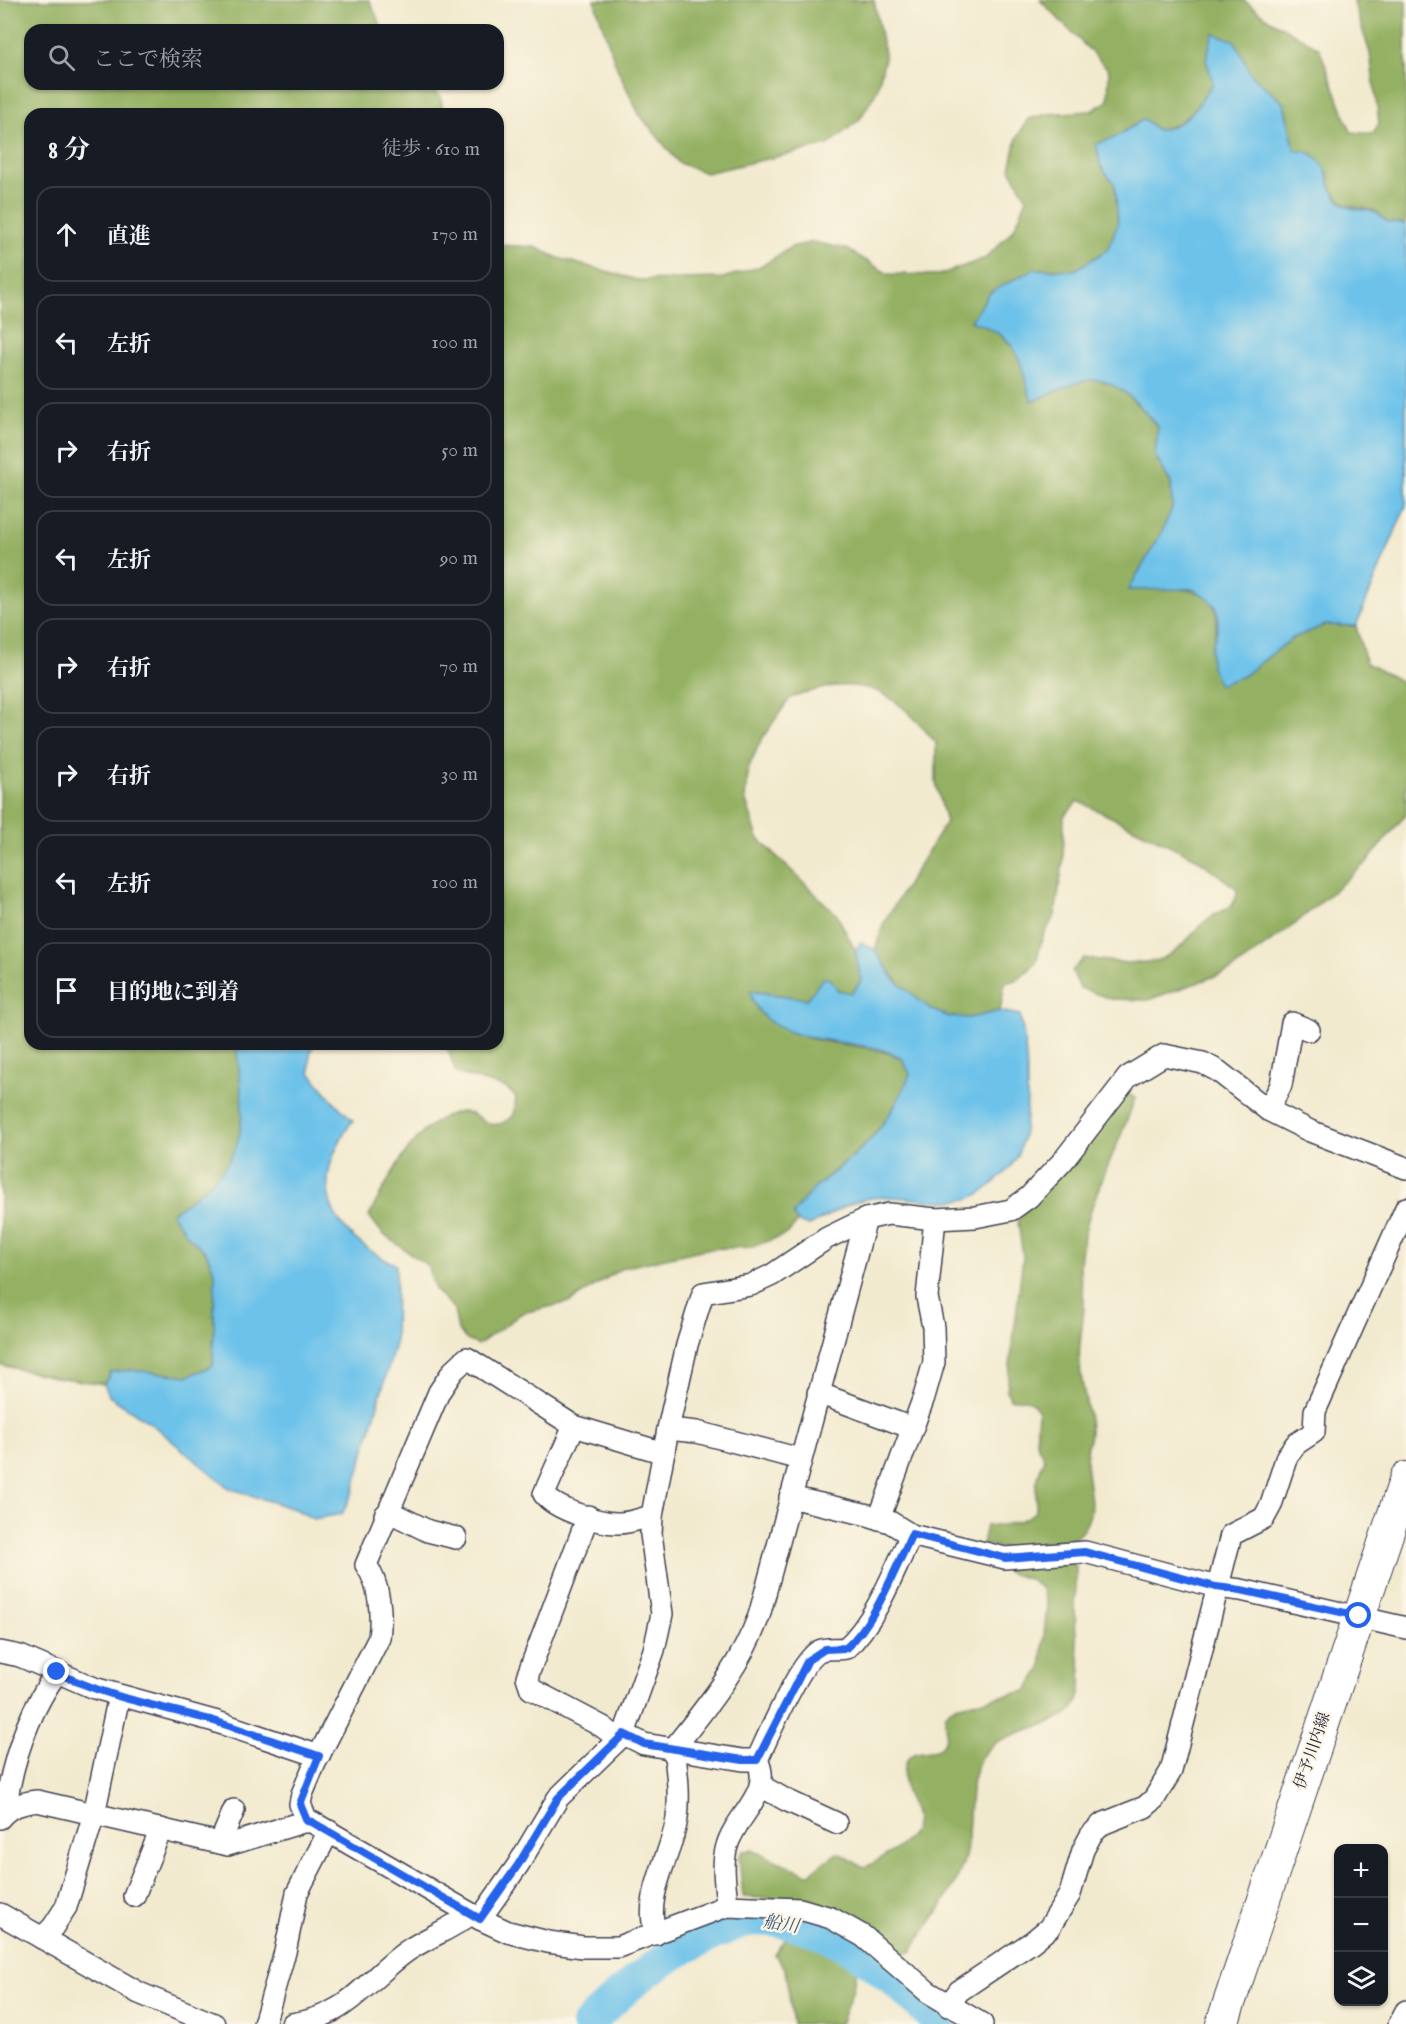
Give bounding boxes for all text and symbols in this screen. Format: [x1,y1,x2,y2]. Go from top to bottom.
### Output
search box [24,24,504,90]
icon: search [45,41,78,74]
text: ここで検索 [93,46,203,74]
text: 8 分 [48,134,90,167]
text: 徒歩 · 610 m [382,137,480,162]
icon: ahead [50,218,83,251]
text: 170 m [432,222,478,247]
text: 直進 [107,223,151,251]
icon: left [50,326,83,359]
text: 100 m [431,330,478,355]
text: 左折 [107,331,151,359]
icon: right [50,434,83,467]
text: 50 m [441,438,478,463]
text: 右折 [107,439,151,467]
icon: left [50,542,83,575]
text: 90 m [440,546,478,571]
text: 左折 [107,547,151,575]
icon: right [50,650,83,683]
text: 70 m [439,654,478,679]
text: 右折 [107,655,151,683]
icon: right [50,758,83,791]
text: 30 m [441,762,478,787]
text: 右折 [107,763,151,791]
icon: left [50,866,83,899]
text: 100 m [431,870,478,895]
text: 左折 [107,871,151,899]
icon: arrive [50,974,83,1007]
text: 目的地に到着 [107,979,239,1007]
route start [1345,1602,1371,1628]
route end [43,1658,69,1684]
street label: 伊予川内線 [1291,1710,1335,1792]
map controls [1334,1844,1388,2006]
button: + [1334,1844,1388,1898]
button: − [1334,1898,1388,1952]
water label: 船川 [761,1911,803,1939]
button: layers [1334,1952,1388,2006]

